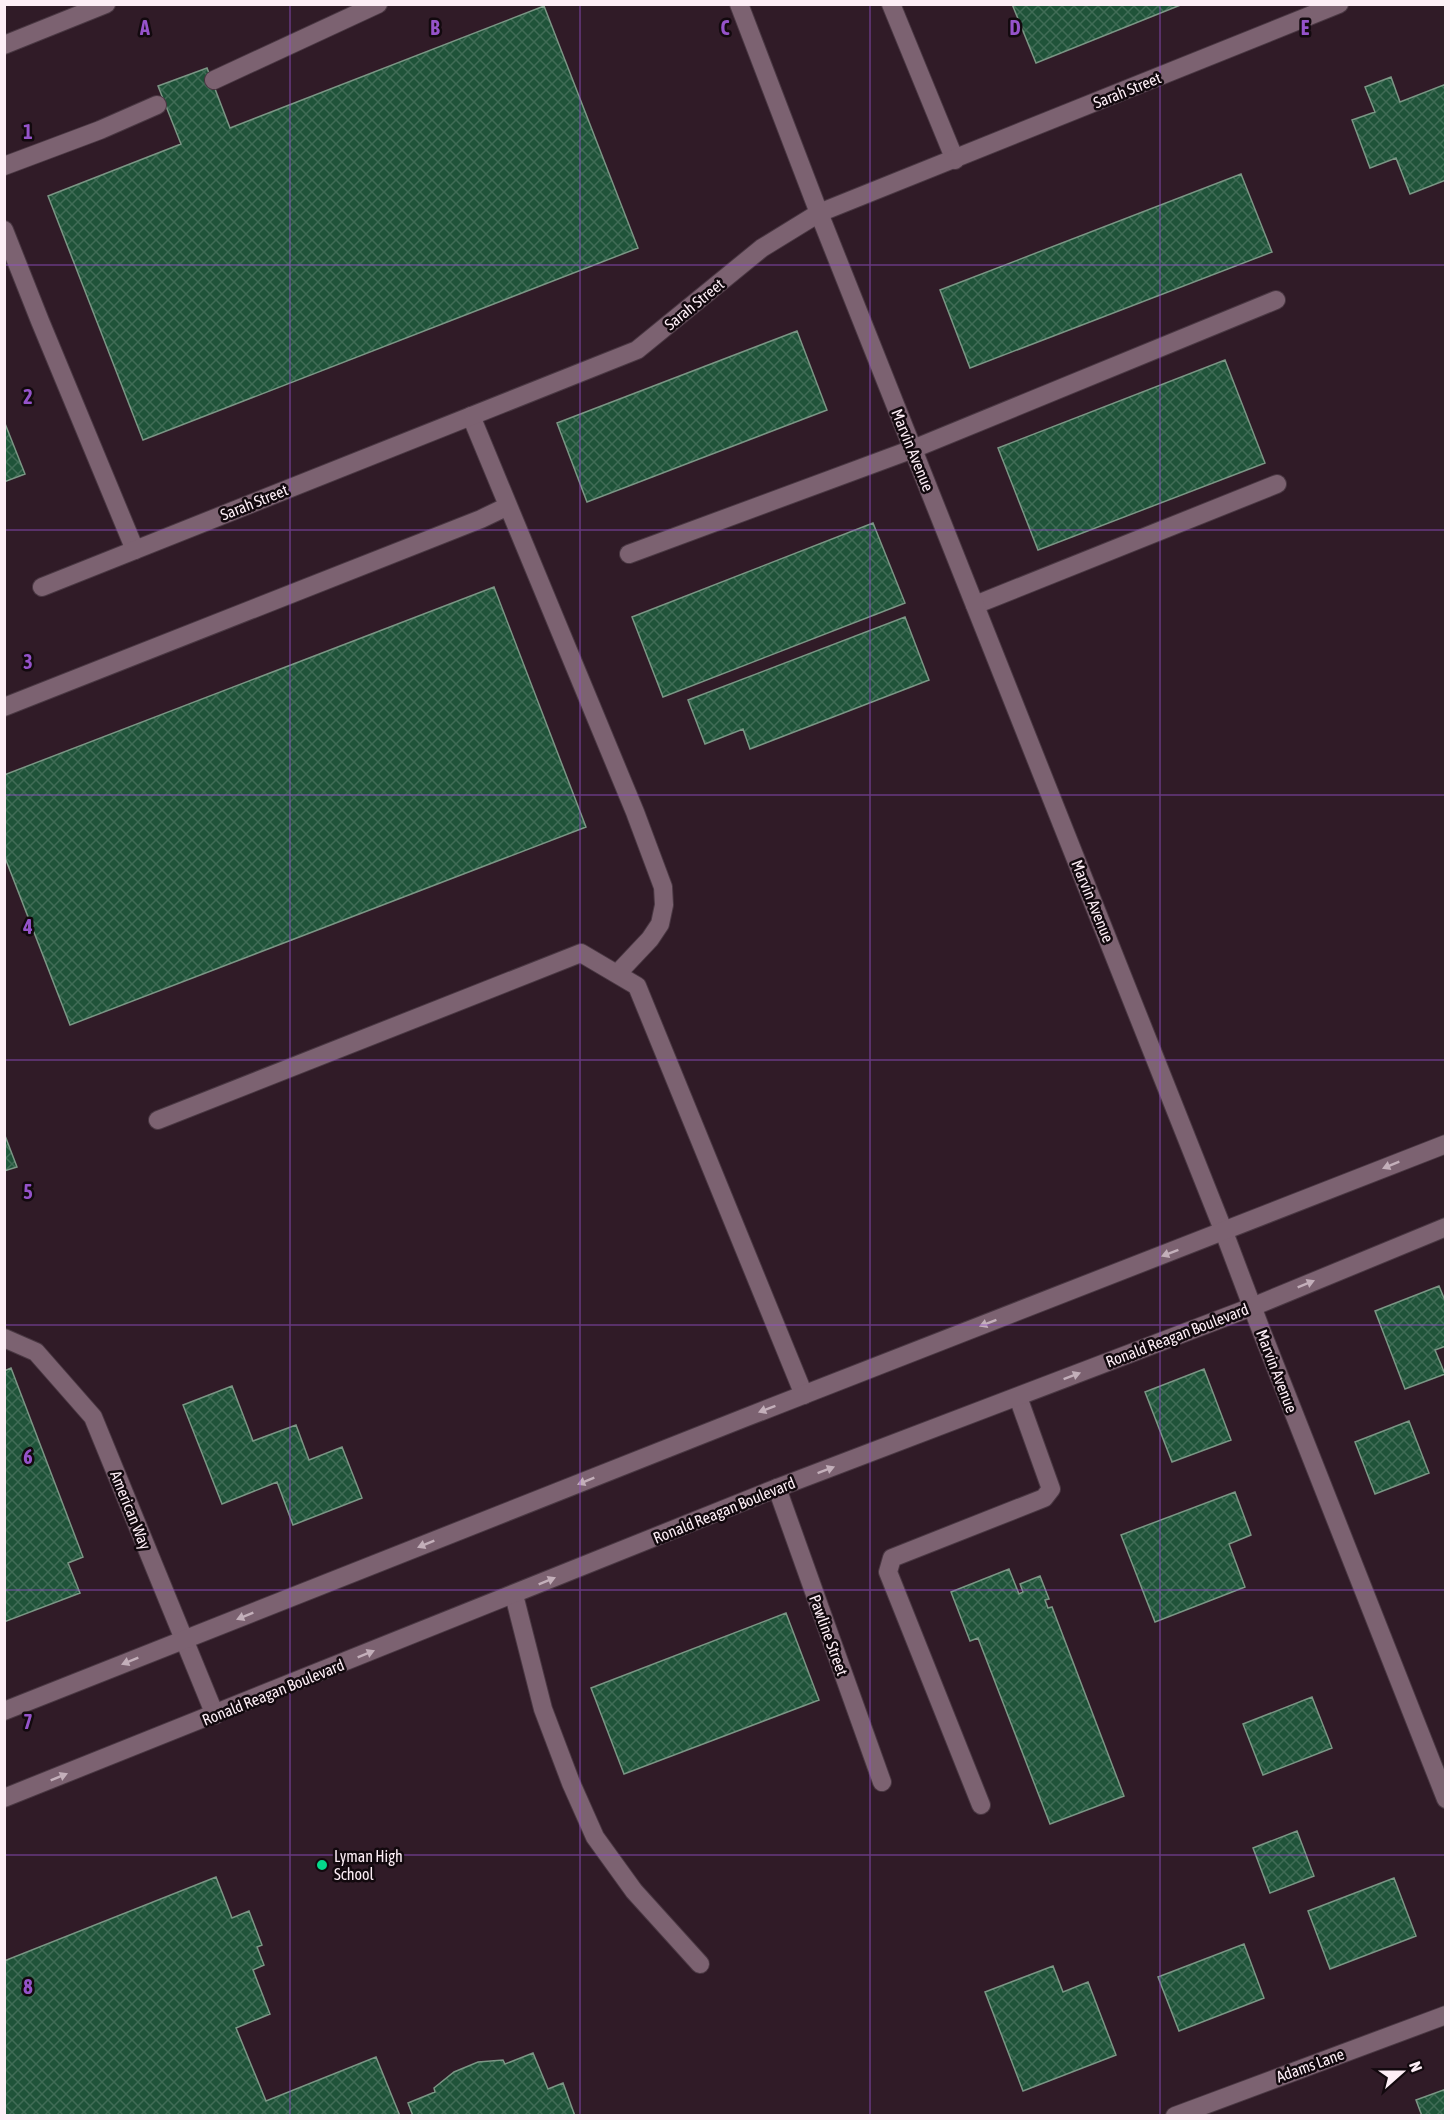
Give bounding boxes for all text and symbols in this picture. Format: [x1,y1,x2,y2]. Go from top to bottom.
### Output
text: A [139,16,150,39]
text: B [430,16,440,39]
text: C [721,16,730,39]
text: D [1009,16,1021,39]
text: E [1301,16,1310,39]
street label: Sarah Street [1091,68,1164,112]
text: 1 [23,120,33,143]
street label: Sarah Street [661,274,728,333]
text: 2 [23,385,33,408]
street label: Marvin Avenue [888,406,938,494]
street label: Sarah Street [218,480,291,524]
text: 3 [23,650,33,673]
street label: Marvin Avenue [1068,857,1118,945]
text: 4 [22,915,33,938]
one-way arrow [1382,1161,1400,1170]
text: 5 [23,1180,33,1203]
one-way arrow [1161,1249,1179,1258]
one-way arrow [1297,1279,1315,1288]
street label: Ronald Reagan Boulevard [1103,1299,1251,1371]
one-way arrow [979,1319,997,1329]
street label: Marvin Avenue [1253,1327,1301,1415]
one-way arrow [1064,1370,1082,1380]
one-way arrow [758,1405,776,1415]
text: 6 [23,1445,33,1468]
one-way arrow [817,1465,835,1474]
street label: American Way [106,1468,155,1553]
street label: Ronald Reagan Boulevard [650,1473,798,1548]
one-way arrow [577,1477,595,1486]
one-way arrow [417,1540,435,1549]
one-way arrow [539,1576,557,1586]
street label: Pawline Street [806,1592,852,1678]
one-way arrow [236,1612,254,1621]
one-way arrow [358,1649,376,1659]
street label: Ronald Reagan Boulevard [199,1655,347,1730]
one-way arrow [120,1656,138,1666]
text: 7 [23,1710,33,1733]
one-way arrow [50,1771,68,1781]
place label: Lyman High School [334,1847,403,1883]
marker: Lyman High School [315,1858,329,1872]
text: 8 [23,1975,33,1998]
north arrow [1372,2042,1432,2102]
street label: Adams Lane [1274,2044,1346,2086]
text: N [1406,2059,1426,2074]

